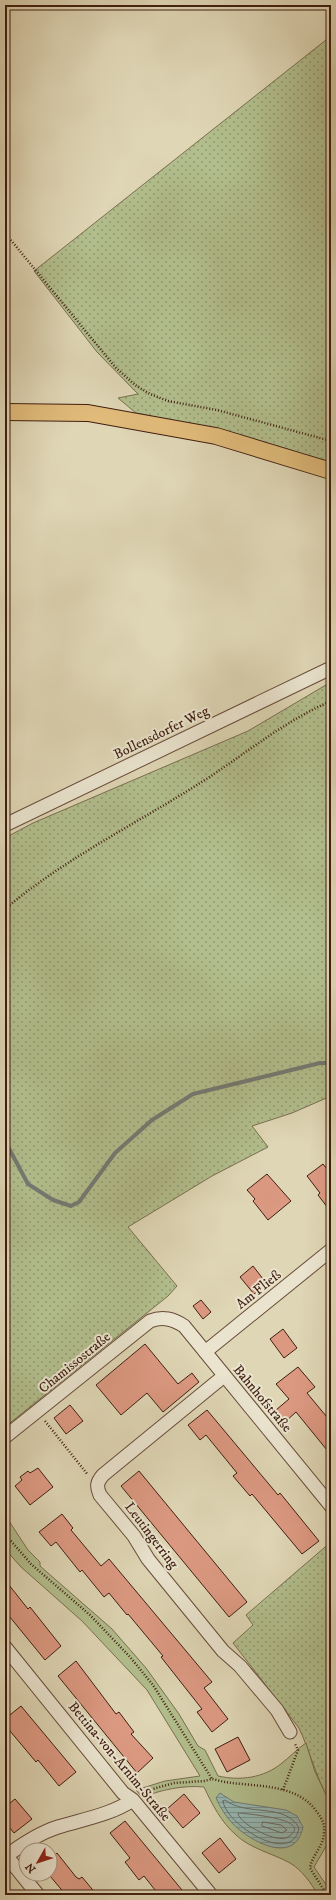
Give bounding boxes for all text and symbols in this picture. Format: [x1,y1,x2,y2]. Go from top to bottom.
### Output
street label: Bollensdorfer Weg [111,702,212,764]
street label: Am Fließ [232,1266,285,1313]
street label: Chamissostraße [35,1328,114,1397]
street label: Bahnhofstraße [229,1361,296,1436]
street label: Leutingerring [120,1499,182,1573]
street label: Bettina-von-Arnim-Straße [64,1698,175,1825]
north arrow [18,1842,58,1882]
text: N [23,1860,39,1876]

